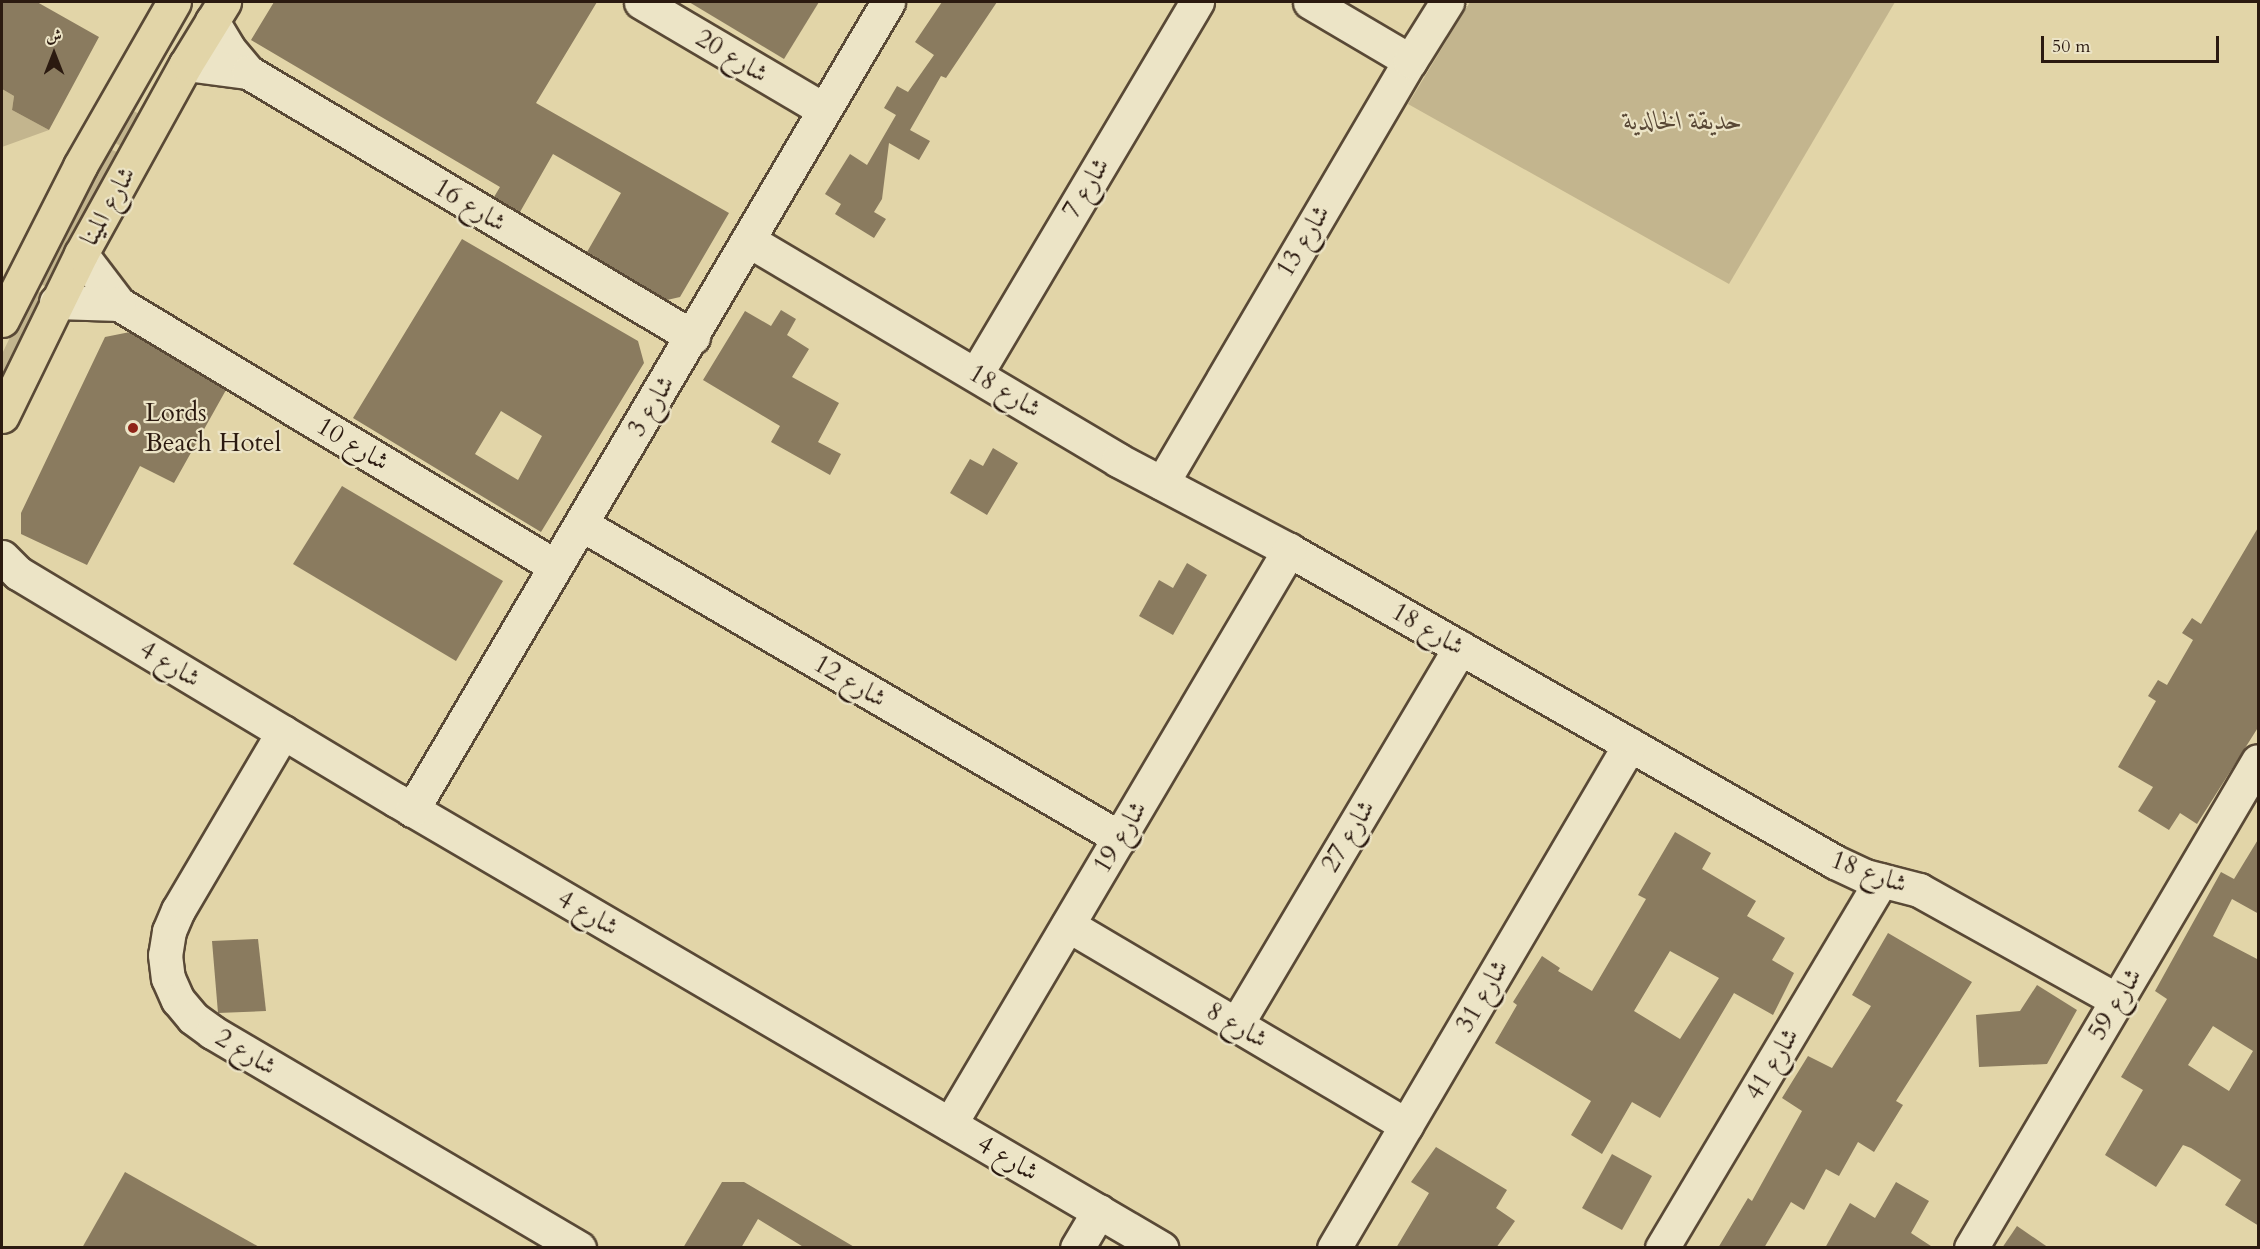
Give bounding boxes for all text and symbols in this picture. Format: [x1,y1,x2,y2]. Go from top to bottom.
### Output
street label: شارع 20 [690,22,774,90]
north arrow [24,24,84,84]
scale bar [2044,24,2222,62]
text: ش [46,25,62,47]
text: 50 m [2052,34,2091,59]
park label: حديقة الخالدية [1623,105,1743,137]
street label: شارع 7 [1056,152,1116,224]
street label: شارع المينا [74,161,142,251]
street label: شارع 16 [428,171,512,239]
street label: شارع 13 [1269,199,1337,283]
street label: شارع 18 [963,357,1047,425]
street label: شارع 3 [621,370,681,442]
place label: Lords Beach Hotel [145,397,281,458]
street label: شارع 10 [311,410,395,478]
marker: Lords Beach Hotel [126,421,140,435]
street label: شارع 18 [1386,596,1470,662]
street label: شارع 4 [134,634,206,694]
street label: شارع 12 [808,648,892,714]
street label: شارع 27 [1314,794,1382,878]
street label: شارع 19 [1086,795,1154,879]
street label: شارع 18 [1827,844,1911,900]
street label: شارع 4 [552,883,624,943]
street label: شارع 31 [1449,954,1515,1038]
street label: شارع 59 [2081,962,2149,1046]
street label: شارع 8 [1201,995,1273,1055]
street label: شارع 2 [210,1022,282,1082]
street label: شارع 41 [1738,1022,1806,1106]
street label: شارع 4 [972,1128,1044,1188]

